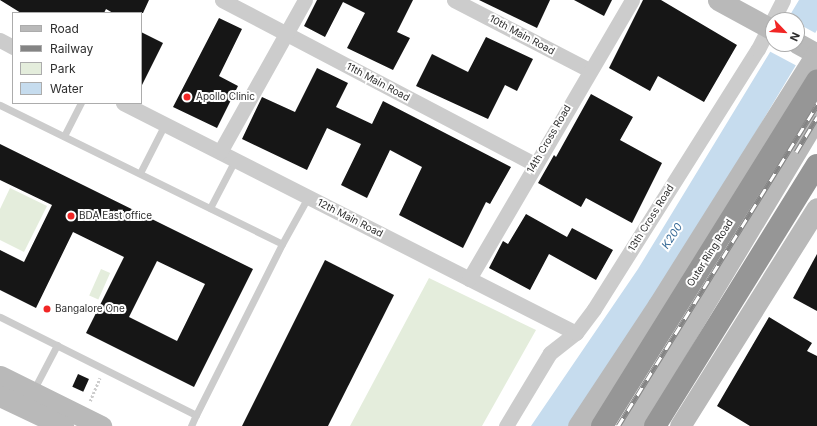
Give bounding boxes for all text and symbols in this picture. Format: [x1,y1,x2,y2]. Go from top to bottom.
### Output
legend [12,12,142,104]
north arrow [765,12,805,52]
street label: 10th Main Road [487,13,557,57]
text: Road [50,21,79,36]
text: N [787,30,803,43]
text: Railway [50,41,93,56]
street label: 11th Main Road [344,60,412,104]
text: Park [50,61,76,76]
text: Water [50,81,83,96]
marker: Apollo Clinic [181,91,193,103]
place label: Apollo Clinic [196,91,255,103]
street label: 14th Cross Road [525,103,573,175]
street label: 13th Cross Road [626,182,676,254]
street label: 12th Main Road [315,196,385,240]
place label: BDA East office [79,210,152,222]
marker: BDA East office [66,211,76,221]
street label: Outer Ring Road [685,217,735,289]
water label: K200 [659,221,685,251]
place label: Bangalore One [55,303,125,315]
marker: Bangalore One [42,304,52,314]

